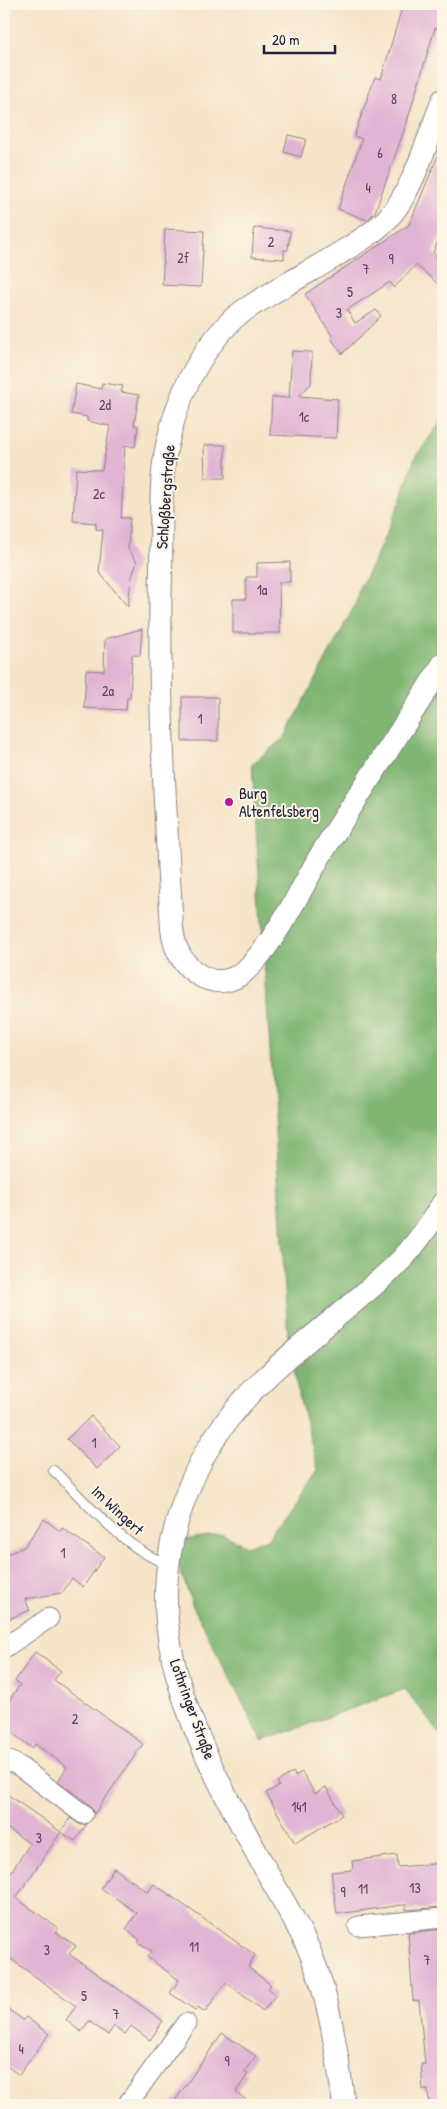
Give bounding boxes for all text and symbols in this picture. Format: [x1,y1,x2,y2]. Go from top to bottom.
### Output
scale bar [264,22,336,54]
text: 20 m [272,29,299,50]
house number: 8 [391,89,397,108]
house number: 6 [377,143,383,162]
house number: 4 [365,178,371,197]
house number: 2 [268,232,275,251]
house number: 2f [177,248,189,267]
house number: 9 [388,249,394,268]
house number: 7 [363,259,370,278]
house number: 5 [347,282,353,301]
house number: 3 [336,303,342,322]
house number: 2d [99,395,112,414]
house number: 1c [299,407,310,426]
street label: Schloßbergstraße [150,443,180,550]
house number: 2c [93,484,106,503]
house number: 1a [257,580,268,599]
house number: 2a [102,681,115,700]
house number: 1 [197,709,203,728]
place label: Burg Altenfelsberg [239,782,319,822]
marker: Burg Altenfelsberg [223,796,235,808]
house number: 1 [91,1433,97,1452]
street label: Im Wingert [87,1480,149,1540]
house number: 1 [60,1543,66,1562]
street label: Lothringer Straße [165,1656,222,1763]
house number: 2 [72,1709,79,1728]
house number: 141 [291,1797,307,1816]
house number: 3 [36,1828,42,1847]
house number: 13 [409,1878,421,1897]
house number: 11 [358,1879,368,1898]
house number: 9 [340,1882,346,1901]
house number: 11 [189,1937,199,1956]
house number: 3 [44,1940,50,1959]
house number: 7 [424,1950,431,1969]
house number: 5 [81,1986,87,2005]
house number: 7 [113,2004,120,2023]
house number: 4 [18,2039,24,2058]
house number: 9 [224,2051,230,2070]

